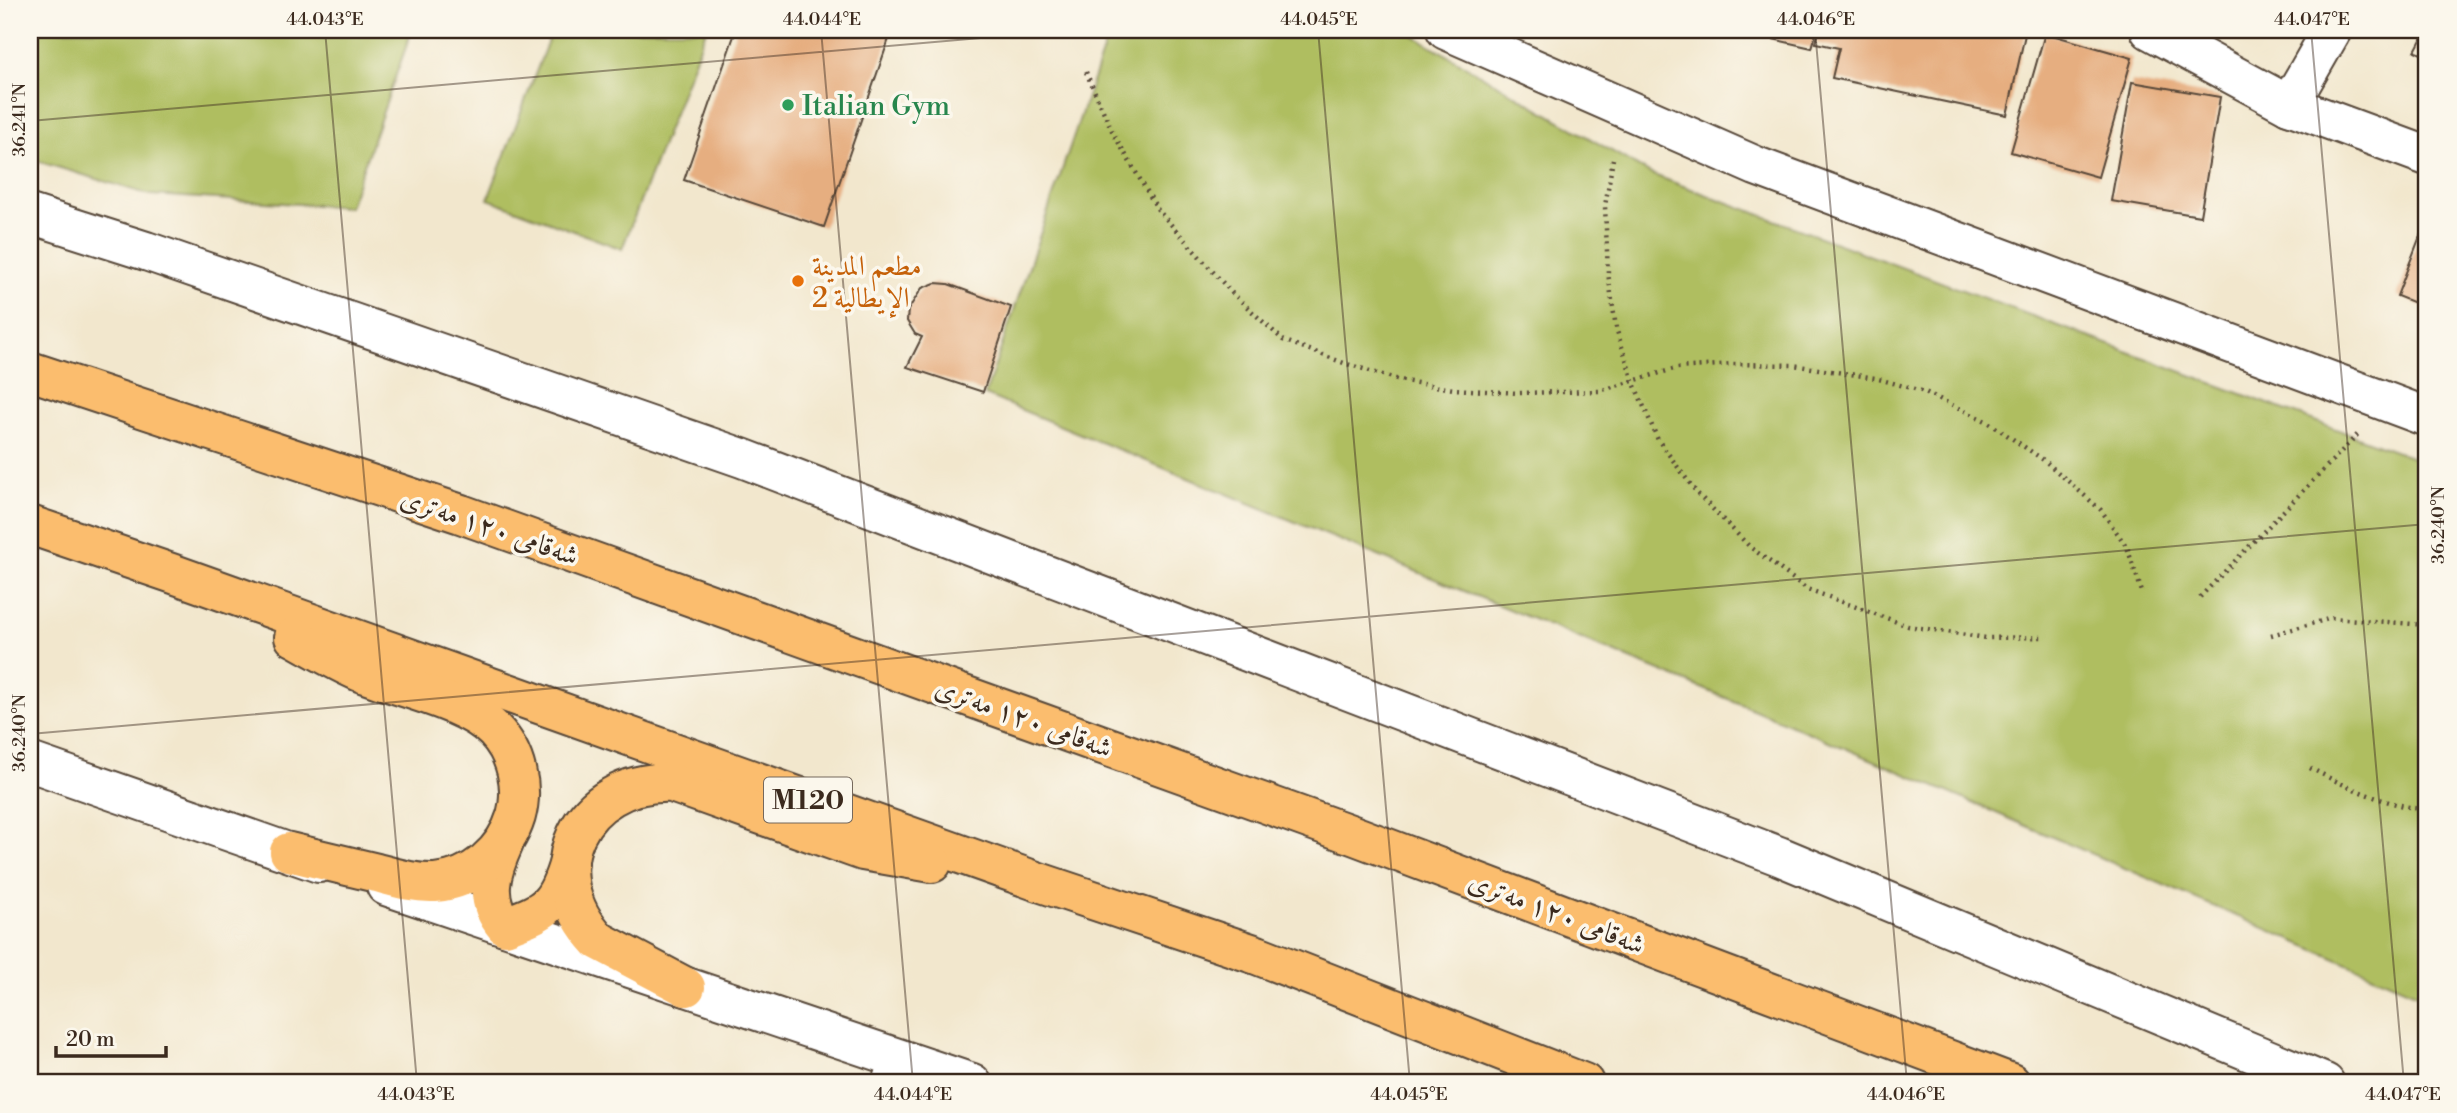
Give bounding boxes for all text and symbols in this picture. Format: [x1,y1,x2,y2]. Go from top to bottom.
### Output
text: 44.043°E [286,8,364,31]
text: 44.044°E [783,8,861,31]
text: 44.045°E [1280,8,1358,31]
text: 44.046°E [1777,8,1855,31]
text: 44.047°E [2274,8,2350,31]
text: 36.241°N [8,83,31,157]
place label: Italian Gym [802,89,950,124]
marker: Italian Gym [780,97,796,113]
place label: مطعم المدينة الإيطالية 2 [812,249,922,319]
marker: مطعم المدينة الإيطالية 2 [790,273,806,289]
street label: شەقامی ١٢٠ مەتری [396,481,583,574]
text: 36.240°N [2427,485,2450,564]
street label: شەقامی ١٢٠ مەتری [930,670,1117,767]
text: 36.240°N [8,693,31,772]
road number: M120 [764,778,852,822]
street label: شەقامی ١٢٠ مەتری [1463,864,1650,963]
scale bar [56,1015,166,1059]
text: 20 m [66,1027,115,1053]
text: 44.043°E [377,1083,455,1106]
text: 44.044°E [874,1083,952,1106]
text: 44.045°E [1370,1083,1448,1106]
text: 44.046°E [1867,1083,1945,1106]
text: 44.047°E [2365,1083,2441,1106]

